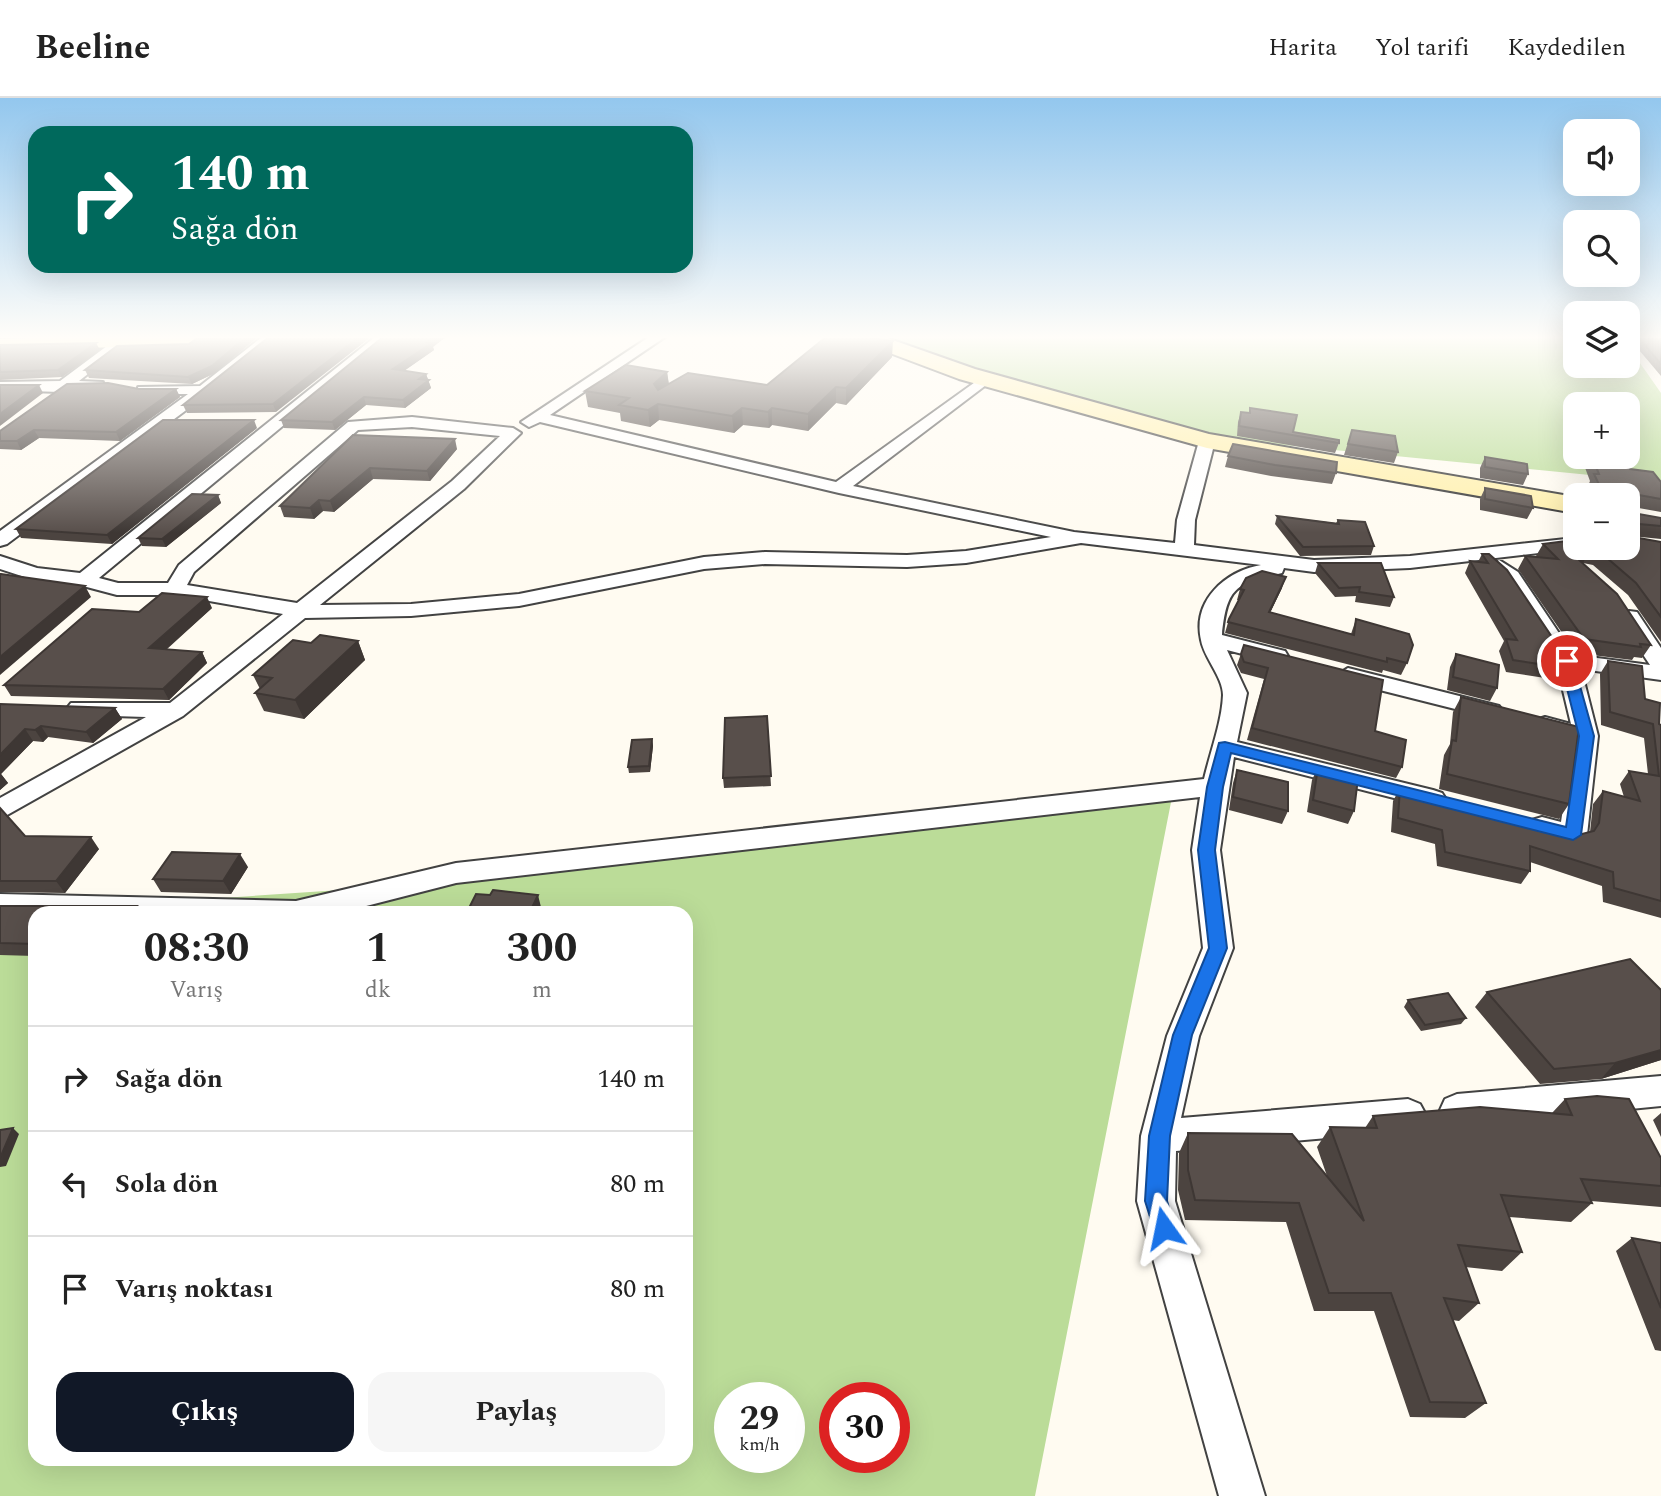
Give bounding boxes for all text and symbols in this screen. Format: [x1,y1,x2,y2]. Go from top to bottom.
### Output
text: Beeline [35,23,150,73]
text: Harita [1268,30,1337,66]
text: Yol tarifi [1375,30,1469,66]
text: Kaydedilen [1507,30,1626,66]
map controls [1563,119,1640,560]
button: sound [1563,119,1640,196]
text: 140 m [171,137,310,212]
icon: right [56,154,147,245]
text: Sağa dön [171,205,299,254]
button: search [1563,210,1640,287]
button: layers [1563,301,1640,378]
button: + [1563,392,1640,469]
button: − [1563,483,1640,560]
pin [1537,631,1597,691]
icon: arrive [1548,642,1586,680]
text: 08:30 [144,917,249,980]
text: 1 [366,917,390,980]
text: 300 [507,917,577,980]
text: Varış [170,973,223,1008]
text: dk [365,973,391,1008]
text: m [532,973,552,1008]
text: Sağa dön [115,1059,223,1099]
text: 140 m [597,1059,665,1099]
icon: right [56,1060,94,1098]
text: Sola dön [115,1164,218,1204]
text: 80 m [610,1164,665,1204]
icon: left [56,1165,94,1203]
position arrow [1127,1191,1201,1265]
text: Varış noktası [115,1269,273,1309]
text: 80 m [610,1269,665,1309]
icon: arrive [56,1270,94,1308]
button: Çıkış [56,1372,354,1452]
button: Paylaş [368,1372,665,1452]
speed limit sign: 30 [819,1382,910,1473]
text: 29 [740,1392,779,1445]
text: km/h [739,1431,780,1458]

